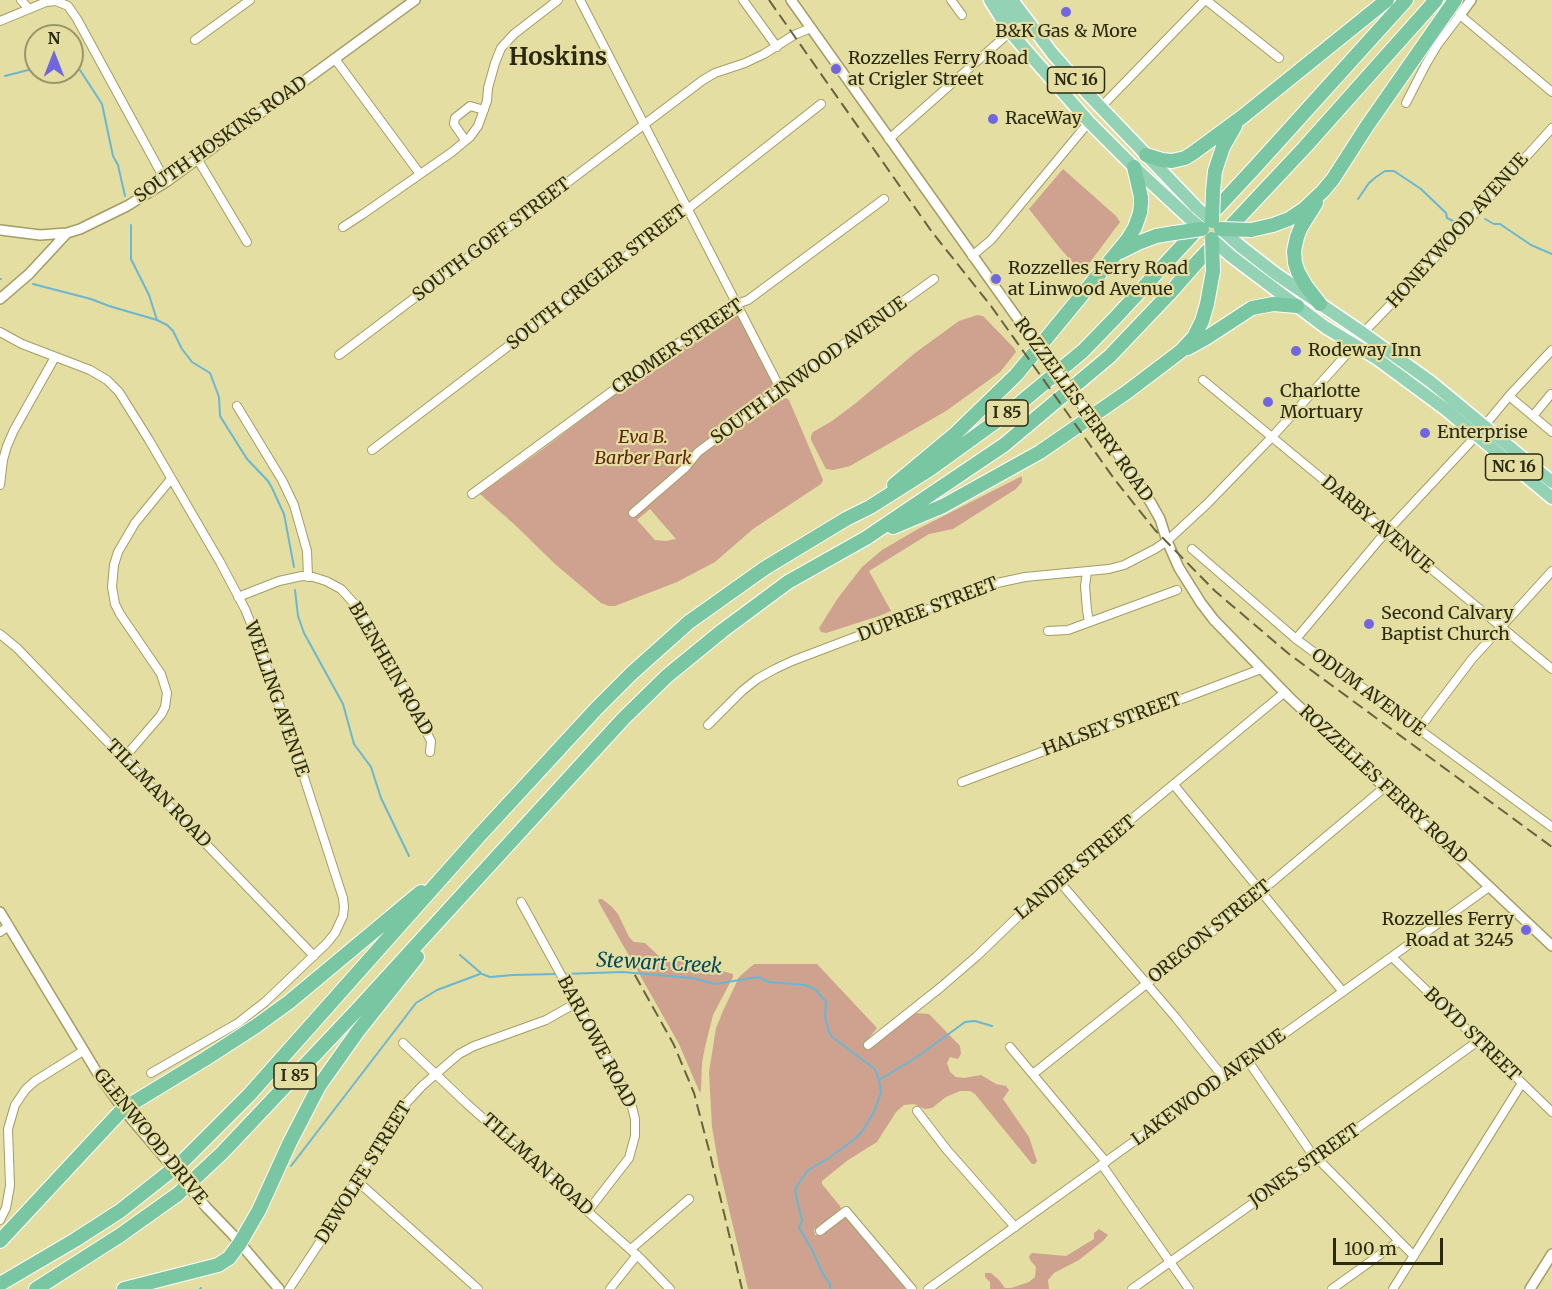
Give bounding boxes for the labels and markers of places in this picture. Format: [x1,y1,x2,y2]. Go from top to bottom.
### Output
marker: B&K Gas & More [1059,5,1073,19]
place label: B&K Gas & More [995,21,1137,43]
place label: Rozzelles Ferry Road at Crigler Street [848,48,1028,90]
marker: Rozzelles Ferry Road at Crigler Street [829,62,843,76]
place label: RaceWay [1005,108,1082,130]
marker: RaceWay [986,112,1000,126]
place label: Rozzelles Ferry Road at Linwood Avenue [1008,258,1188,300]
marker: Rozzelles Ferry Road at Linwood Avenue [989,272,1003,286]
place label: Rodeway Inn [1308,340,1421,362]
marker: Rodeway Inn [1289,344,1303,358]
place label: Charlotte Mortuary [1280,381,1363,424]
marker: Charlotte Mortuary [1261,395,1275,409]
place label: Enterprise [1437,422,1528,444]
marker: Enterprise [1418,426,1432,440]
place label: Second Calvary Baptist Church [1381,603,1514,646]
marker: Second Calvary Baptist Church [1362,617,1376,631]
place label: Rozzelles Ferry Road at 3245 [1382,909,1514,952]
marker: Rozzelles Ferry Road at 3245 [1519,923,1533,937]

